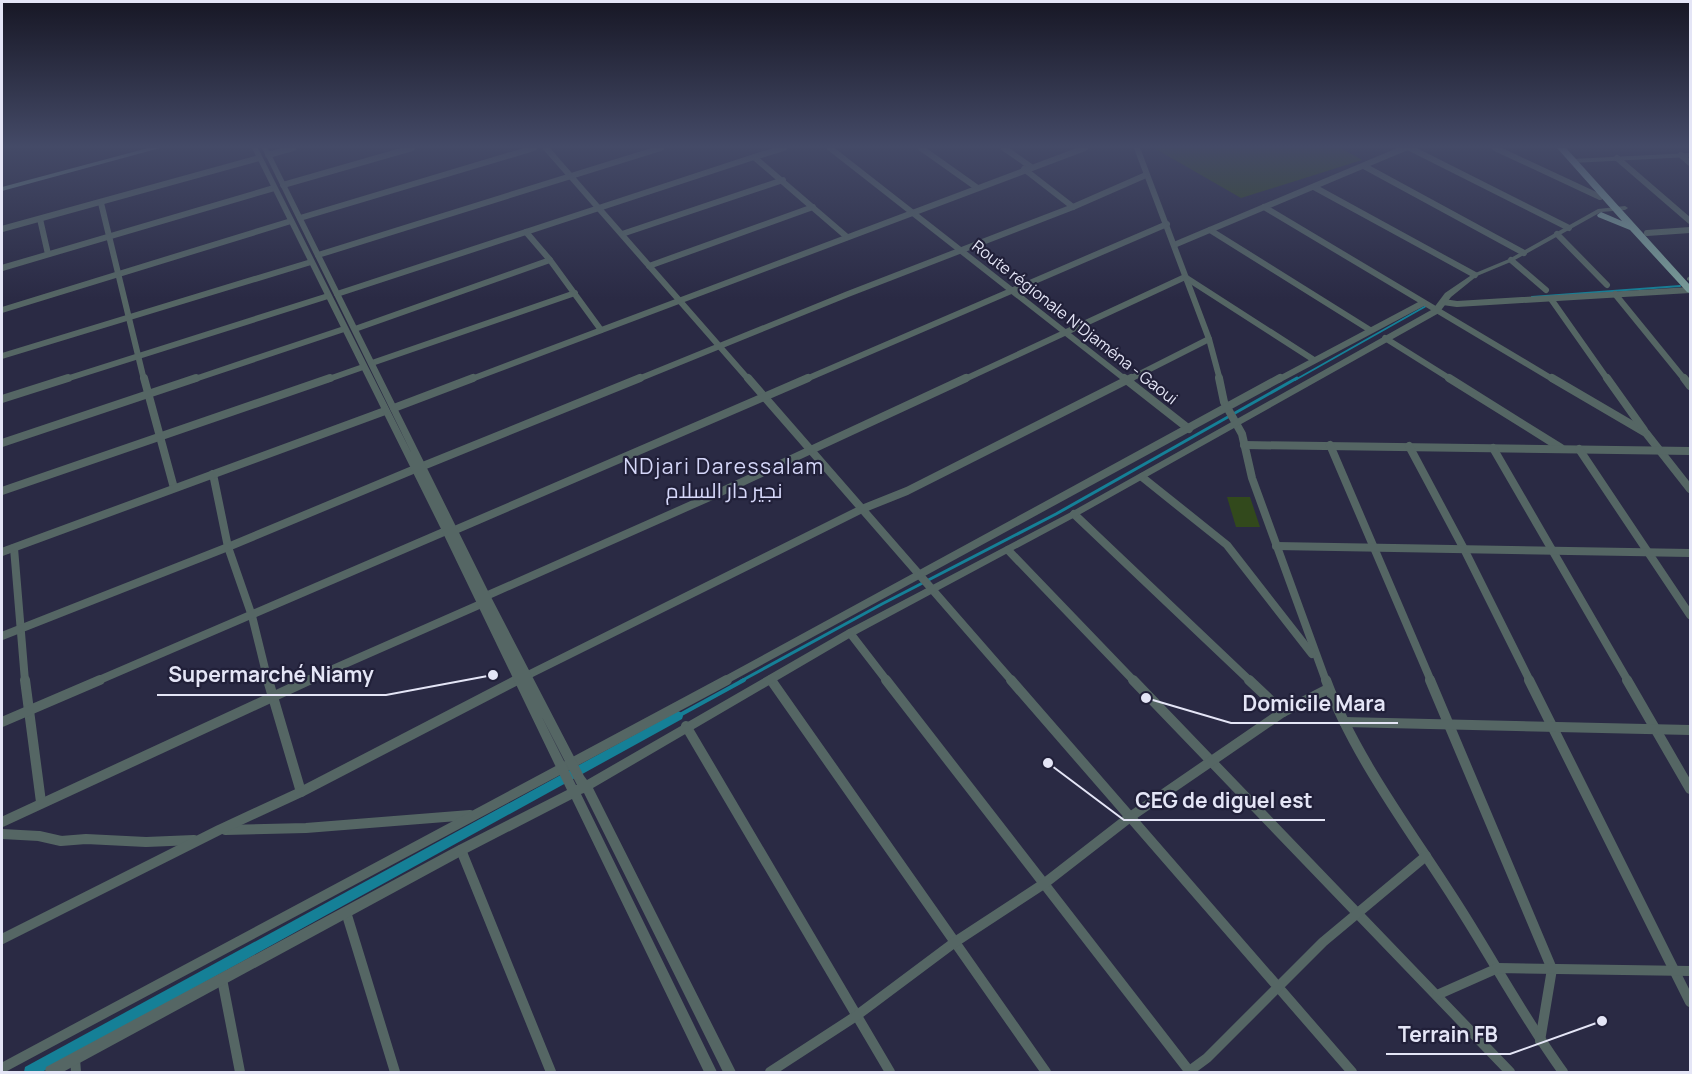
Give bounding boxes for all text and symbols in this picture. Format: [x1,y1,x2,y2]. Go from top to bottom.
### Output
street label: Route régionale N'Djaména - Gaoui [968,235,1182,409]
district label: NDjari Daressalam نجير دار السلام [623,452,825,505]
callout: Supermarché Niamy [157,656,386,695]
text: Supermarché Niamy [168,660,374,688]
callout: Domicile Mara [1231,684,1398,723]
text: Domicile Mara [1242,689,1386,717]
callout: CEG de diguel est [1124,781,1325,820]
text: CEG de diguel est [1135,786,1313,814]
callout: Terrain FB [1386,1015,1510,1054]
text: Terrain FB [1398,1020,1498,1048]

